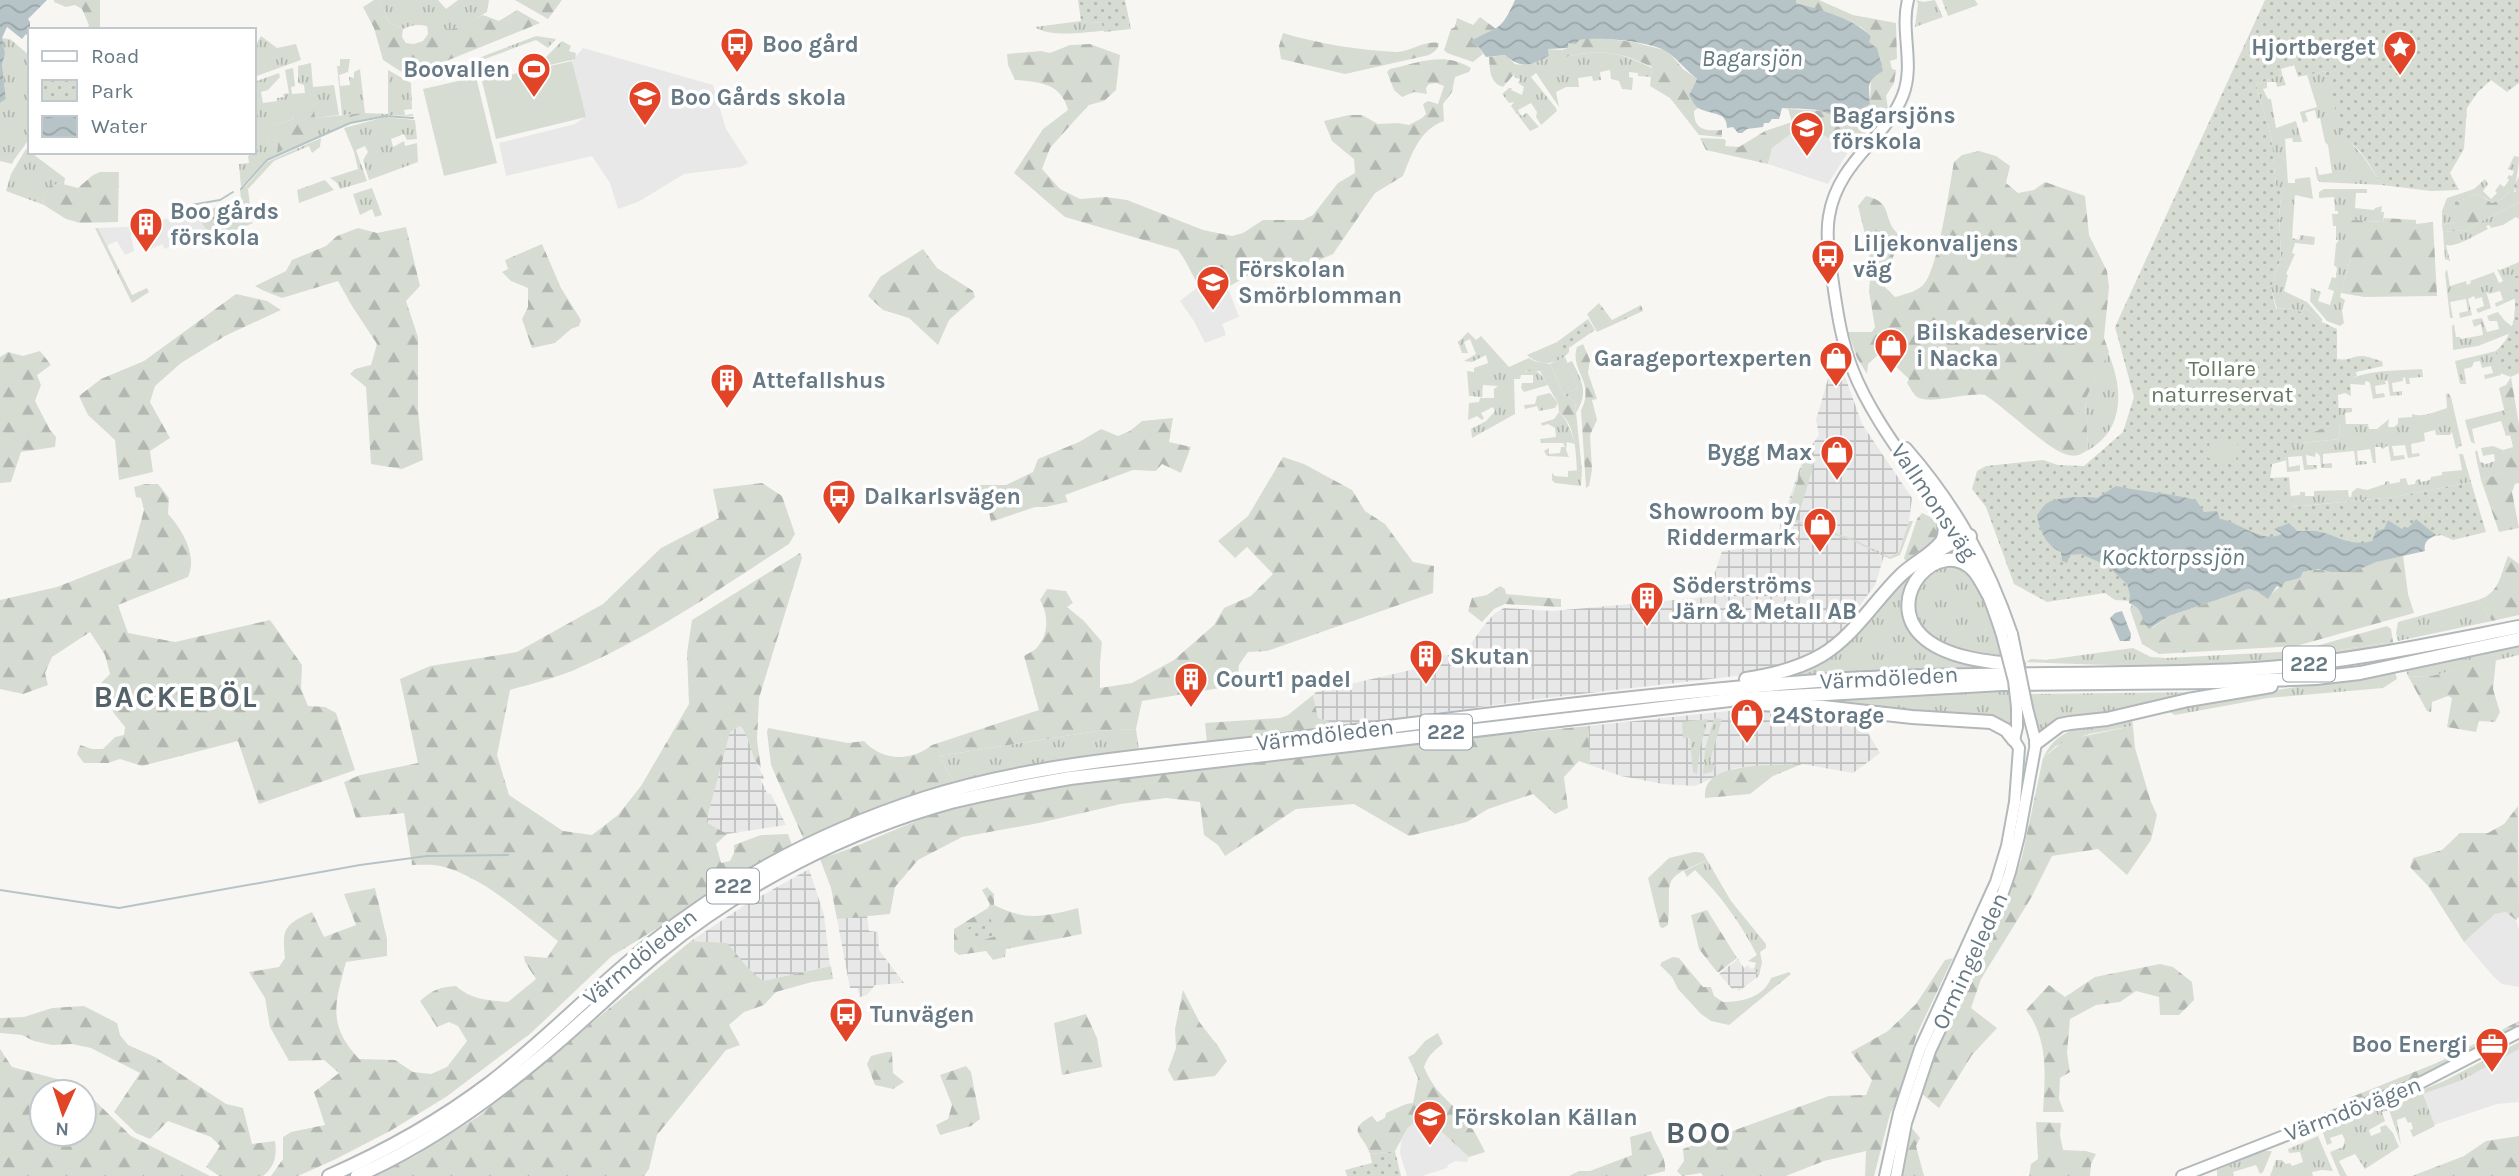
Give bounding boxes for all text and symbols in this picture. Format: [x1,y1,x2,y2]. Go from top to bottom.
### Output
bus stop icon: Boo gård [718,25,756,74]
legend [28,28,256,154]
place icon: Hjortberget [2381,28,2419,77]
place label: Boo gård [762,31,859,58]
place label: Hjortberget [2251,34,2376,61]
text: Road [91,44,139,68]
water label: Bagarsjön [1701,44,1803,72]
sports icon: Boovallen [515,50,553,99]
place label: Boovallen [403,56,510,83]
school or university icon: Boo Gårds skola [626,78,664,127]
text: Park [91,79,134,103]
place label: Boo Gårds skola [670,84,846,111]
place label: Bagarsjöns förskola [1832,102,1956,155]
school or university icon: Bagarsjöns förskola [1788,109,1826,158]
text: Water [91,114,147,138]
place label: Boo gårds förskola [170,198,279,251]
building icon: Boo gårds förskola [127,205,165,254]
place label: Liljekonvaljens väg [1853,230,2019,283]
bus stop icon: Liljekonvaljens väg [1809,237,1847,286]
place label: Förskolan Smörblomman [1238,256,1402,309]
school or university icon: Förskolan Smörblomman [1194,263,1232,312]
place label: Bilskadeservice i Nacka [1916,319,2088,372]
shop icon: Bilskadeservice i Nacka [1872,326,1910,375]
shop icon: Garageportexperten [1817,339,1855,388]
place label: Garageportexperten [1594,345,1812,372]
park label: Tollare naturreservat [2151,355,2294,408]
building icon: Attefallshus [708,361,746,410]
place label: Attefallshus [752,367,886,394]
shop icon: Bygg Max [1818,433,1856,482]
street label: Vallmonsväg [1885,438,1983,566]
place label: Bygg Max [1707,439,1812,466]
bus stop icon: Dalkarlsvägen [820,477,858,526]
place label: Dalkarlsvägen [864,483,1021,510]
place label: Showroom by Riddermark [1648,498,1796,551]
shop icon: Showroom by Riddermark [1801,505,1839,554]
water label: Kocktorpssjön [2101,543,2245,571]
place label: Söderströms Järn & Metall AB [1672,572,1857,625]
building icon: Söderströms Järn & Metall AB [1628,579,1666,628]
building icon: Skutan [1407,637,1445,686]
place label: Skutan [1450,643,1530,670]
road number: 222 [2283,646,2335,682]
building icon: Court1 padel [1172,660,1210,709]
street label: Värmdöleden [1819,661,1959,695]
place label: Court1 padel [1216,666,1351,693]
district label: BACKEBÖL [93,679,259,715]
shop icon: 24Storage [1728,696,1766,745]
place label: 24Storage [1772,702,1884,729]
street label: Värmdöleden [1255,713,1395,757]
road number: 222 [1420,714,1472,750]
road number: 222 [707,868,759,903]
street label: Ormingeleden [1927,888,2013,1034]
street label: Värmdöleden [578,903,702,1011]
bus stop icon: Tunvägen [827,995,865,1044]
place label: Tunvägen [870,1001,974,1028]
office icon: Boo Energi [2473,1025,2511,1074]
place label: Boo Energi [2351,1031,2468,1058]
street label: Värmdövägen [2281,1071,2425,1147]
north arrow [28,1078,98,1148]
school or university icon: Förskolan Källan [1411,1098,1449,1147]
place label: Förskolan Källan [1454,1104,1638,1131]
district label: BOO [1666,1115,1732,1151]
text: N [55,1118,70,1140]

